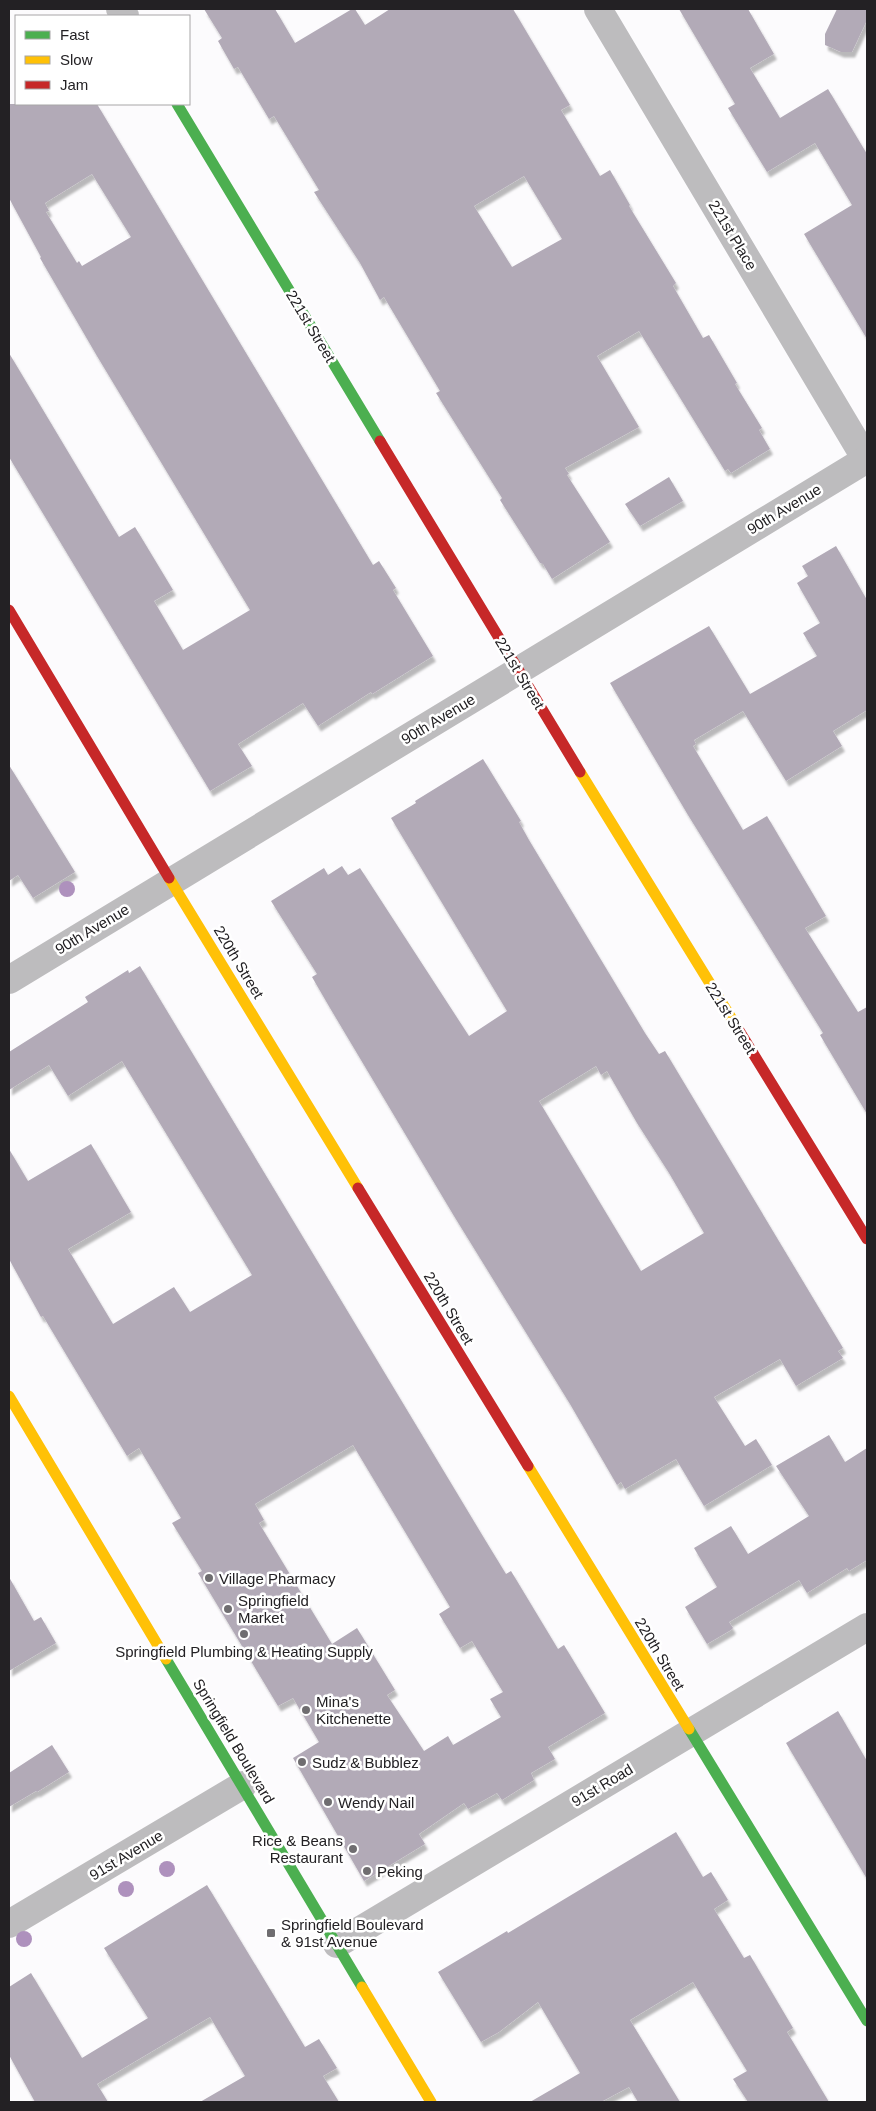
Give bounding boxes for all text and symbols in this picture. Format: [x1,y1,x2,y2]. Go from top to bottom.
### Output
legend [15,15,190,105]
text: Fast [60,26,90,43]
text: Slow [60,51,93,68]
text: Jam [60,76,88,93]
street label: 221st Place [706,197,760,273]
street label: 221st Street [283,287,340,366]
street label: 90th Avenue [744,480,824,538]
street label: 221st Street [492,634,549,713]
street label: 90th Avenue [398,690,478,748]
street label: 90th Avenue [52,900,132,958]
street label: 220th Street [211,923,268,1002]
street label: 221st Street [702,979,760,1058]
street label: 220th Street [421,1269,478,1348]
place label: Village Pharmacy [219,1570,336,1587]
marker: Village Pharmacy [203,1572,215,1584]
place label: Springfield Market [238,1592,309,1626]
marker: Springfield Market [222,1603,234,1615]
street label: 220th Street [632,1615,689,1694]
marker: Springfield Plumbing & Heating Supply [238,1628,250,1640]
place label: Springfield Plumbing & Heating Supply [115,1643,373,1660]
street label: Springfield Boulevard [190,1676,278,1806]
place label: Mina's Kitchenette [316,1693,391,1727]
marker: Mina's Kitchenette [300,1704,312,1716]
place label: Sudz & Bubblez [312,1754,419,1771]
marker: Sudz & Bubblez [296,1756,308,1768]
street label: 91st Road [568,1760,636,1810]
place label: Wendy Nail [338,1794,414,1811]
marker: Wendy Nail [322,1796,334,1808]
street label: 91st Avenue [86,1827,166,1883]
place label: Rice & Beans Restaurant [252,1832,344,1866]
marker: Rice & Beans Restaurant [347,1843,359,1855]
place label: Peking [377,1863,423,1880]
marker: Peking [361,1865,373,1877]
place label: Springfield Boulevard & 91st Avenue [281,1916,424,1950]
marker: Springfield Boulevard & 91st Avenue [265,1927,277,1939]

